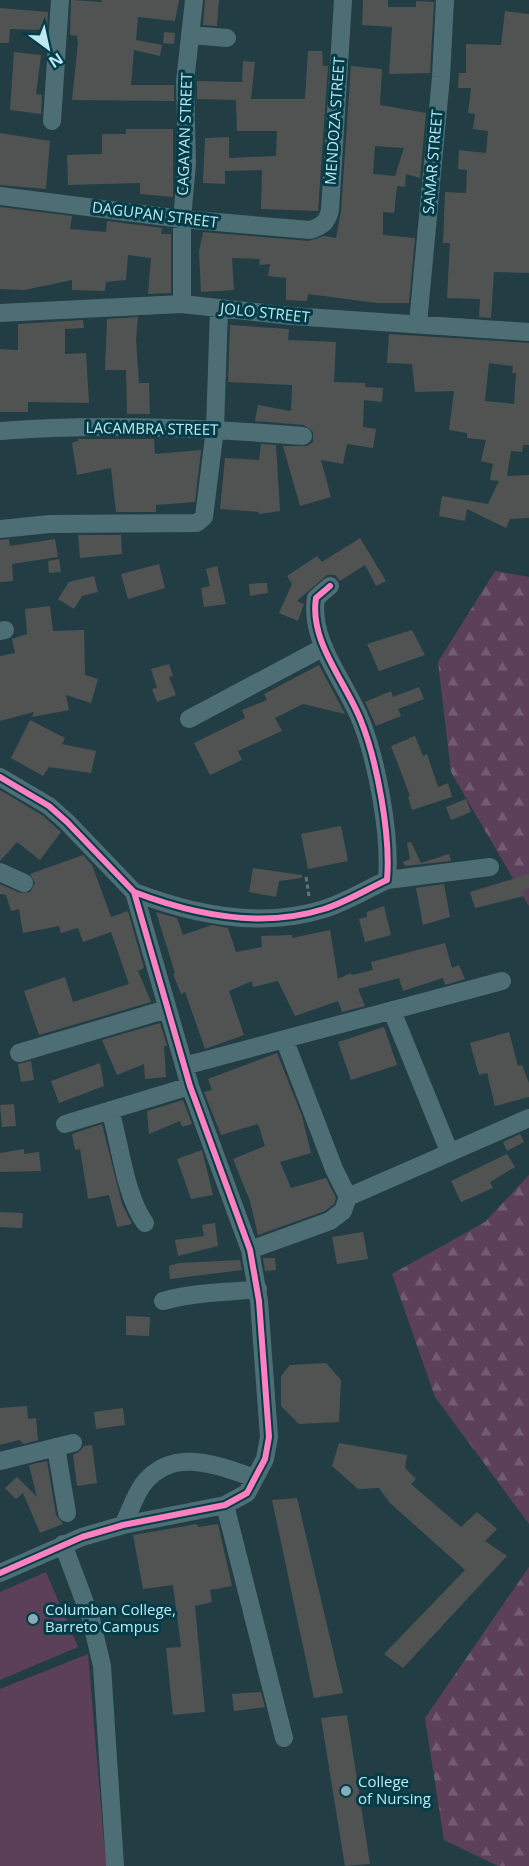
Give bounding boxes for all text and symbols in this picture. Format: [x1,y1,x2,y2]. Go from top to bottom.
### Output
north arrow [18,18,78,78]
text: N [45,48,68,73]
street label: MENDOZA STREET [320,56,349,186]
street label: CAGAYAN STREET [172,71,196,196]
street label: SAMAR STREET [417,108,447,215]
street label: DAGUPAN STREET [91,196,220,232]
street label: JOLO STREET [217,297,312,327]
street label: LACAMBRA STREET [85,417,219,439]
place label: Columban College, Barreto Campus [45,1599,176,1636]
marker: Columban College, Barreto Campus [26,1612,40,1626]
place label: College of Nursing [358,1771,431,1808]
marker: College of Nursing [339,1784,353,1798]

